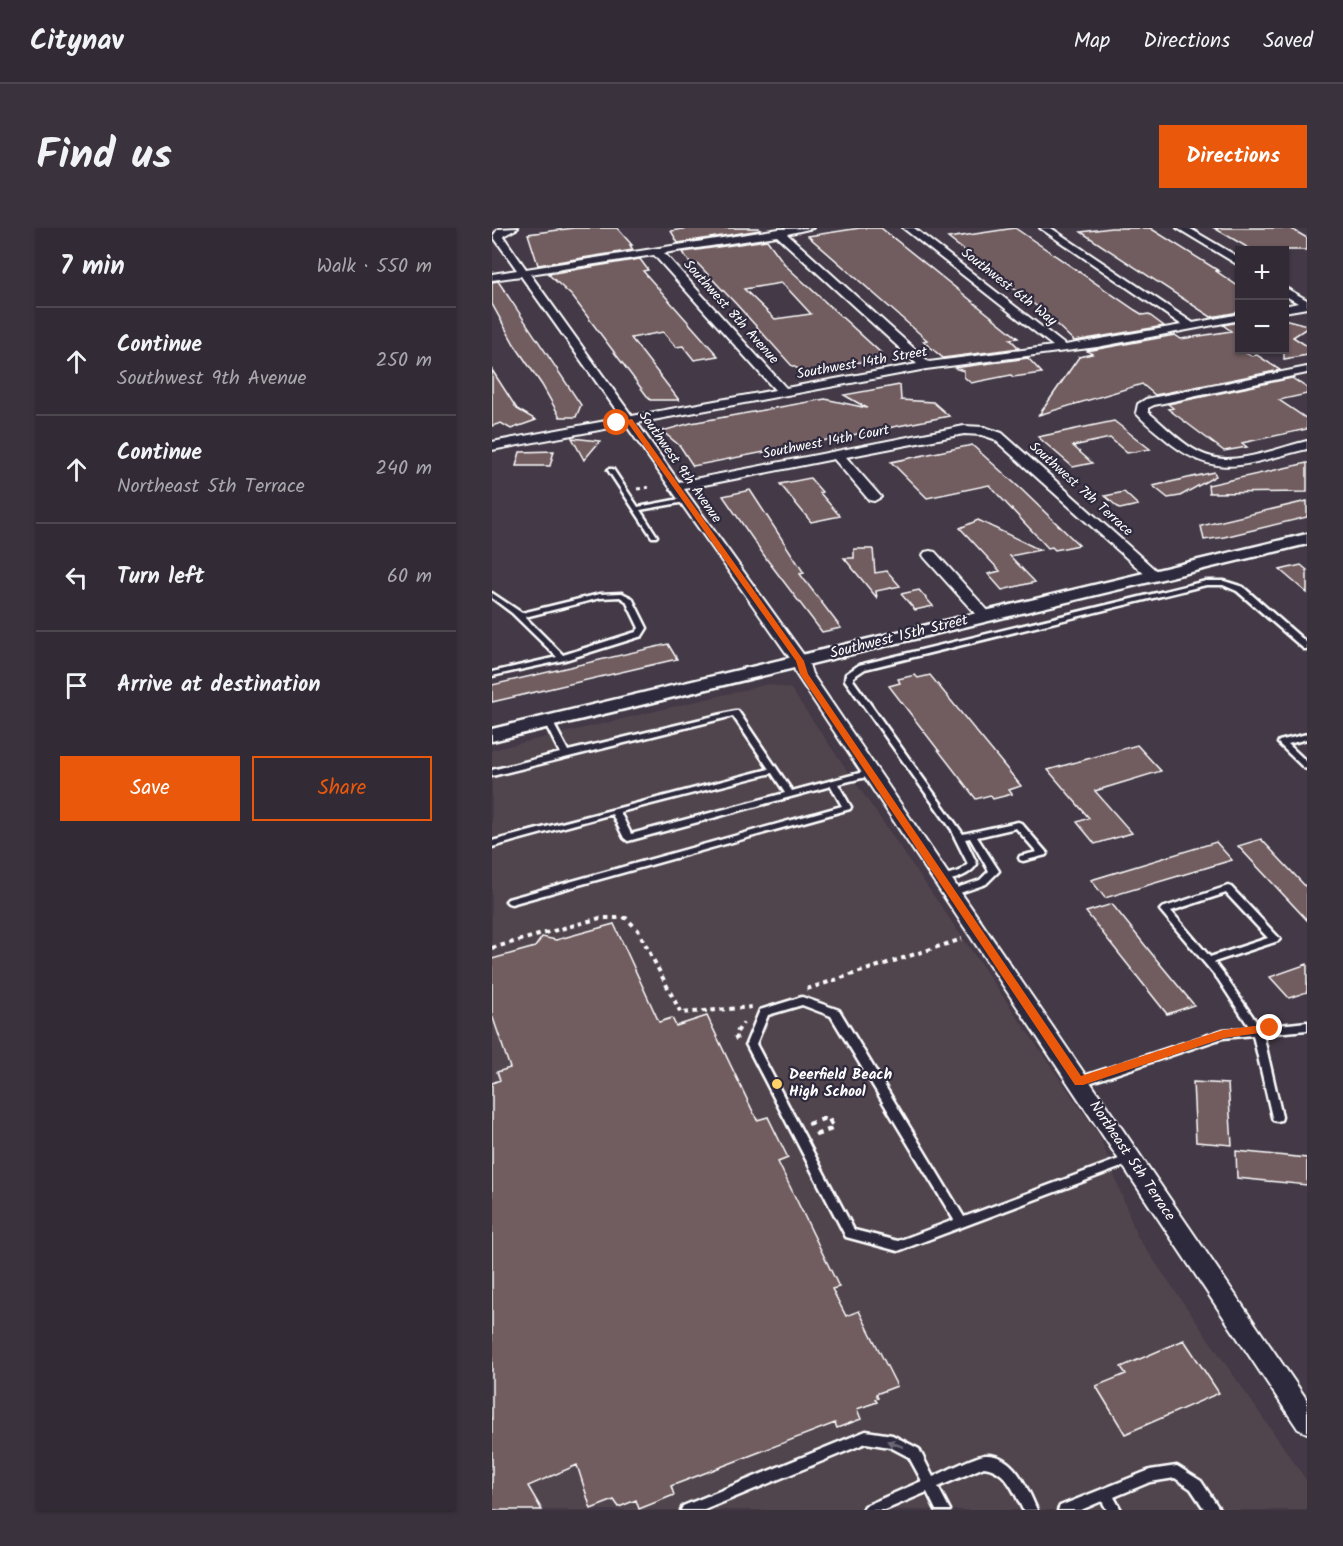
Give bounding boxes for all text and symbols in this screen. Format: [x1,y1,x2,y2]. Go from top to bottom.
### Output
text: Citynav [30,19,123,64]
text: Map [1074,25,1110,58]
text: Directions [1143,25,1230,58]
text: Saved [1263,25,1313,58]
text: Find us [36,123,172,190]
button: Directions [1159,125,1307,188]
street label: Southwest 6th Way [956,242,1062,332]
text: 7 min [60,246,125,288]
map controls [1235,246,1289,354]
button: + [1235,246,1289,300]
text: Walk · 550 m [317,251,432,283]
street label: Southwest 8th Avenue [678,255,785,370]
button: − [1235,300,1289,354]
text: Continue [117,328,202,363]
street label: Southwest 14th Street [795,341,930,385]
icon: ahead [60,345,93,378]
text: 250 m [376,345,432,377]
text: Southwest 9th Avenue [117,363,307,395]
street label: Southwest 9th Avenue [633,406,727,528]
route start [603,409,629,435]
street label: Southwest 14th Court [761,419,892,465]
text: Continue [117,436,202,471]
street label: Southwest 7th Terrace [1024,436,1138,542]
icon: ahead [60,453,93,486]
text: 240 m [375,453,432,485]
text: Northeast 5th Terrace [117,471,305,503]
text: Turn left [117,560,204,595]
icon: left [60,561,93,594]
text: 60 m [387,561,432,593]
street label: Southwest 15th Street [827,608,971,666]
text: Arrive at destination [117,668,320,703]
icon: arrive [60,669,93,702]
button: Save [60,756,240,821]
button: Share [252,756,432,821]
route end [1256,1014,1282,1040]
place label: Deerfield Beach High School [789,1063,892,1104]
marker: Deerfield Beach High School [770,1077,784,1091]
street label: Northeast 5th Terrace [1083,1096,1181,1226]
one-way arrow [885,1439,903,1449]

